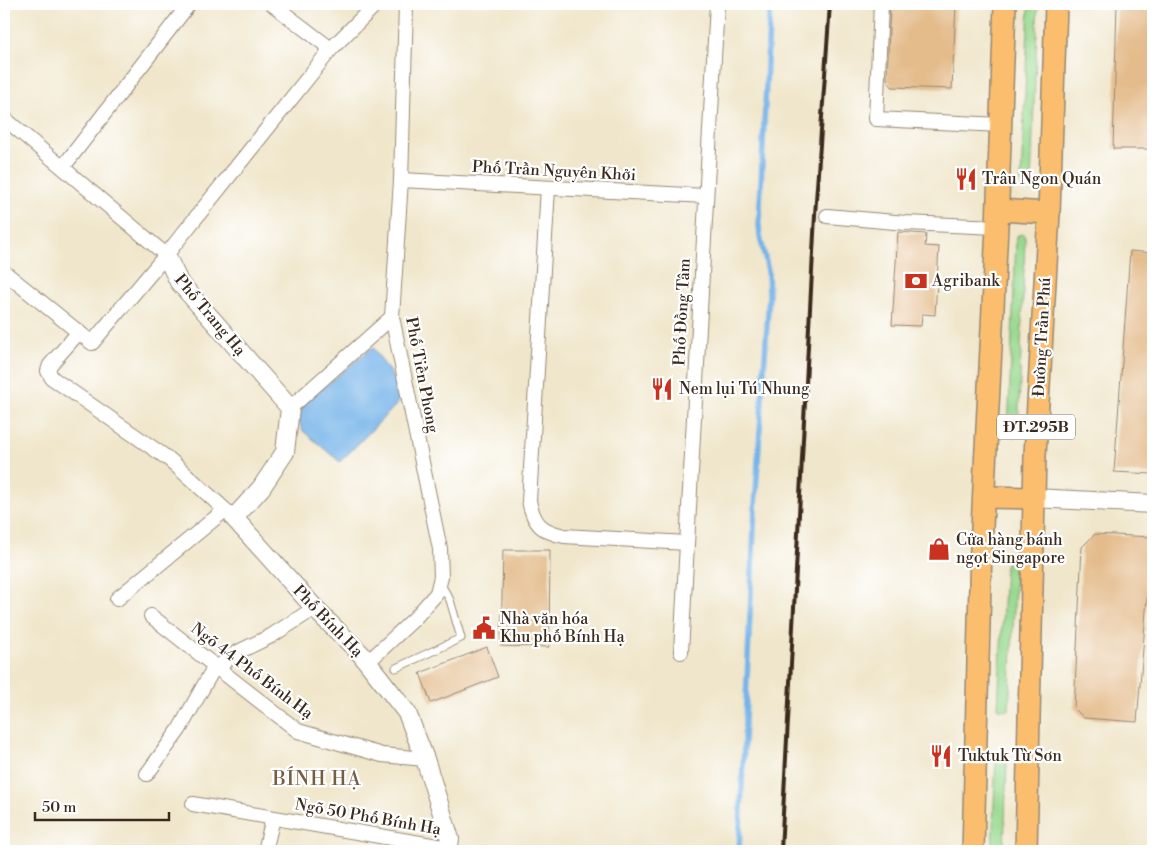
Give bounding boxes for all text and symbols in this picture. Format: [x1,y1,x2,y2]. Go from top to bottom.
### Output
street label: Phố Trần Nguyên Khởi [471,157,637,185]
restaurant icon: Trâu Ngon Quán [953,166,979,192]
place label: Trâu Ngon Quán [982,169,1102,189]
street label: Phố Đồng Tâm [669,258,695,366]
bank icon: Agribank [903,268,929,294]
street label: Phố Trang Hạ [170,270,250,361]
place label: Agribank [931,271,1001,291]
street label: Đường Trần Phú [1029,277,1055,397]
street label: Phố Tiền Phong [401,315,443,435]
restaurant icon: Nem lụi Tú Nhung [649,376,675,402]
place label: Nem lụi Tú Nhung [679,379,810,399]
road number: ĐT.295B [997,414,1075,440]
place label: Cửa hàng bánh ngọt Singapore [956,530,1065,568]
shop icon: Cửa hàng bánh ngọt Singapore [926,536,952,562]
street label: Phố Bính Hạ [289,581,368,662]
place label: Nhà văn hóa Khu phố Bính Hạ [500,609,625,647]
public building icon: Nhà văn hóa Khu phố Bính Hạ [471,615,497,641]
street label: Ngõ 44 Phố Bính Hạ [187,619,318,724]
restaurant icon: Tuktuk Từ Sơn [928,743,954,769]
place label: Tuktuk Từ Sơn [958,746,1062,766]
district label: BÍNH HẠ [271,766,362,791]
scale bar [35,790,169,822]
street label: Ngõ 50 Phố Bính Hạ [293,794,443,840]
text: 50 m [42,798,76,817]

